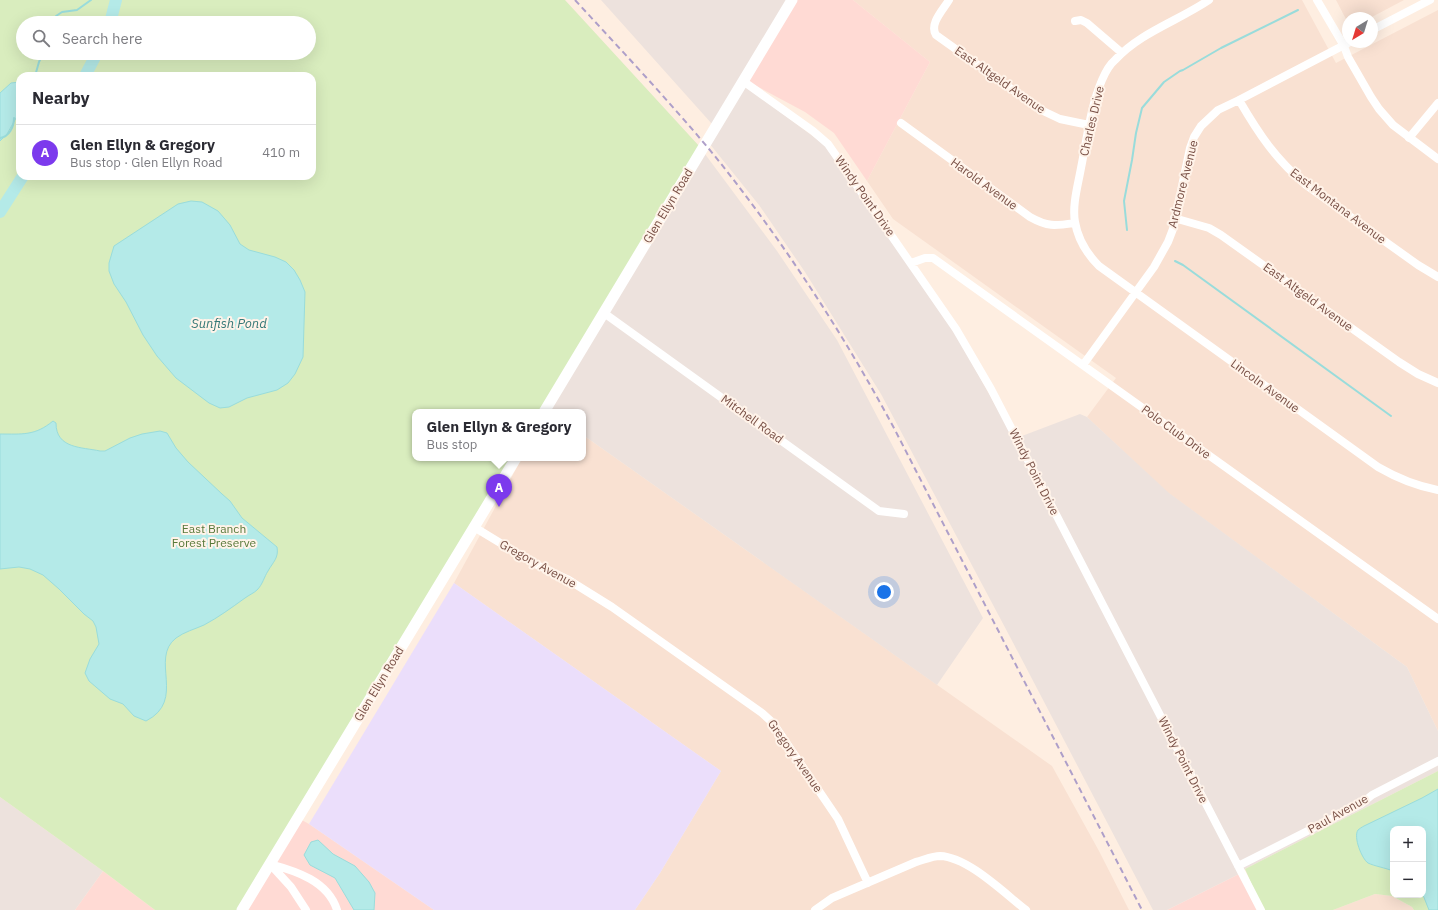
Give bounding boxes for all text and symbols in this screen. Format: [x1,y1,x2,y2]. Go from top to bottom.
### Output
north arrow [1342,12,1378,48]
search box [16,16,316,60]
icon: search [30,27,52,49]
text: Search here [62,29,142,48]
street label: East Altgeld Avenue [952,43,1049,117]
street label: Charles Drive [1076,84,1107,157]
text: Nearby [32,87,90,109]
text: Glen Ellyn & Gregory [70,135,215,154]
street label: Ardmore Avenue [1164,138,1201,229]
text: A [41,144,49,161]
text: 410 m [262,144,300,161]
street label: Windy Point Drive [832,153,899,239]
text: Bus stop · Glen Ellyn Road [70,154,223,171]
street label: Harold Avenue [948,154,1021,213]
street label: East Montana Avenue [1287,165,1390,247]
street label: Glen Ellyn Road [639,166,696,246]
street label: East Altgeld Avenue [1261,259,1356,334]
water label: Sunfish Pond [191,315,267,332]
street label: Lincoln Avenue [1228,356,1303,416]
street label: Mitchell Road [718,391,786,446]
street label: Polo Club Drive [1139,402,1214,462]
popup [412,409,586,461]
text: Glen Ellyn & Gregory [426,417,572,436]
street label: Windy Point Drive [1006,426,1063,518]
text: Bus stop [426,436,477,453]
pin: A [486,474,512,507]
park label: East Branch Forest Preserve [172,521,257,550]
street label: Gregory Avenue [497,536,580,591]
your location [874,582,894,602]
street label: Glen Ellyn Road [350,644,407,724]
street label: Windy Point Drive [1155,714,1212,806]
street label: Gregory Avenue [765,716,826,795]
street label: Paul Avenue [1305,791,1371,836]
map controls [1390,826,1426,898]
button: + [1390,826,1426,862]
button: − [1390,862,1426,898]

